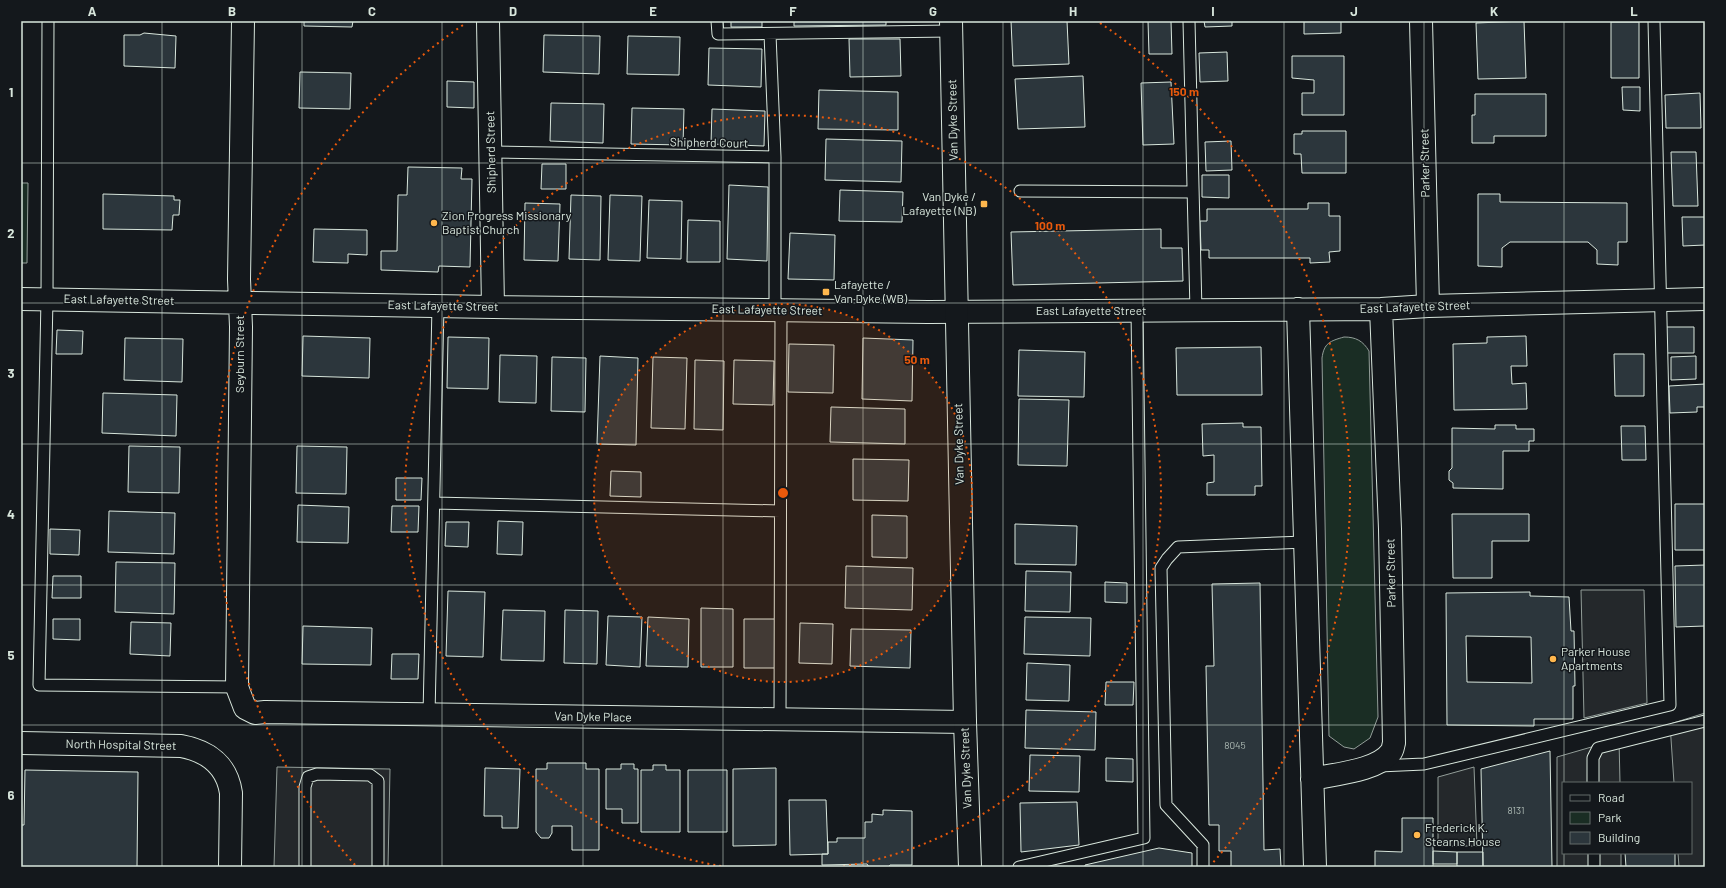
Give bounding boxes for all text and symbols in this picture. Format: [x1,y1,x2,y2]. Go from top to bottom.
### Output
text: A [88,3,97,19]
text: B [228,3,236,19]
text: C [368,3,376,19]
text: D [509,3,517,19]
text: E [649,3,657,19]
text: F [789,3,797,19]
text: G [929,3,937,19]
text: H [1069,3,1077,19]
text: I [1211,3,1215,19]
text: J [1350,3,1358,19]
text: K [1490,3,1498,19]
text: L [1630,3,1638,19]
street label: Van Dyke Street [944,79,960,161]
text: 1 [9,84,13,100]
text: 150 m [1169,84,1199,98]
street label: Shipherd Street [482,111,498,193]
street label: Parker Street [1416,128,1432,198]
street label: Shipherd Court [670,134,748,150]
place label: Van Dyke / Lafayette (NB) [902,189,977,217]
marker: Van Dyke / Lafayette (NB) [979,199,989,209]
place label: Zion Progress Missionary Baptist Church [442,208,572,236]
marker: Zion Progress Missionary Baptist Church [429,218,439,228]
text: 100 m [1035,218,1065,232]
text: 2 [7,225,15,241]
place label: Lafayette / Van Dyke (WB) [834,277,908,305]
marker: Lafayette / Van Dyke (WB) [821,287,831,297]
street label: East Lafayette Street [64,291,174,307]
street label: East Lafayette Street [388,297,498,313]
street label: East Lafayette Street [1359,297,1471,315]
street label: East Lafayette Street [712,301,822,317]
street label: East Lafayette Street [1036,303,1146,317]
street label: Seyburn Street [232,315,246,393]
text: 50 m [904,352,930,366]
text: 3 [7,365,15,381]
street label: Van Dyke Street [950,403,966,485]
centre of rings [776,486,790,500]
text: 4 [7,506,15,522]
street label: Parker Street [1382,538,1398,608]
place label: Parker House Apartments [1561,644,1631,672]
text: 5 [7,647,15,663]
marker: Parker House Apartments [1548,654,1558,664]
street label: Van Dyke Place [554,708,632,724]
street label: Van Dyke Street [957,727,973,809]
street label: North Hospital Street [66,736,176,752]
house number: 8045 [1224,739,1246,751]
legend [1562,782,1692,854]
text: 6 [8,787,15,803]
text: Road [1598,790,1625,804]
house number: 8131 [1507,804,1525,816]
text: Park [1598,810,1622,824]
place label: Frederick K. Stearns House [1425,820,1501,848]
marker: Frederick K. Stearns House [1412,830,1422,840]
text: Building [1598,830,1640,844]

